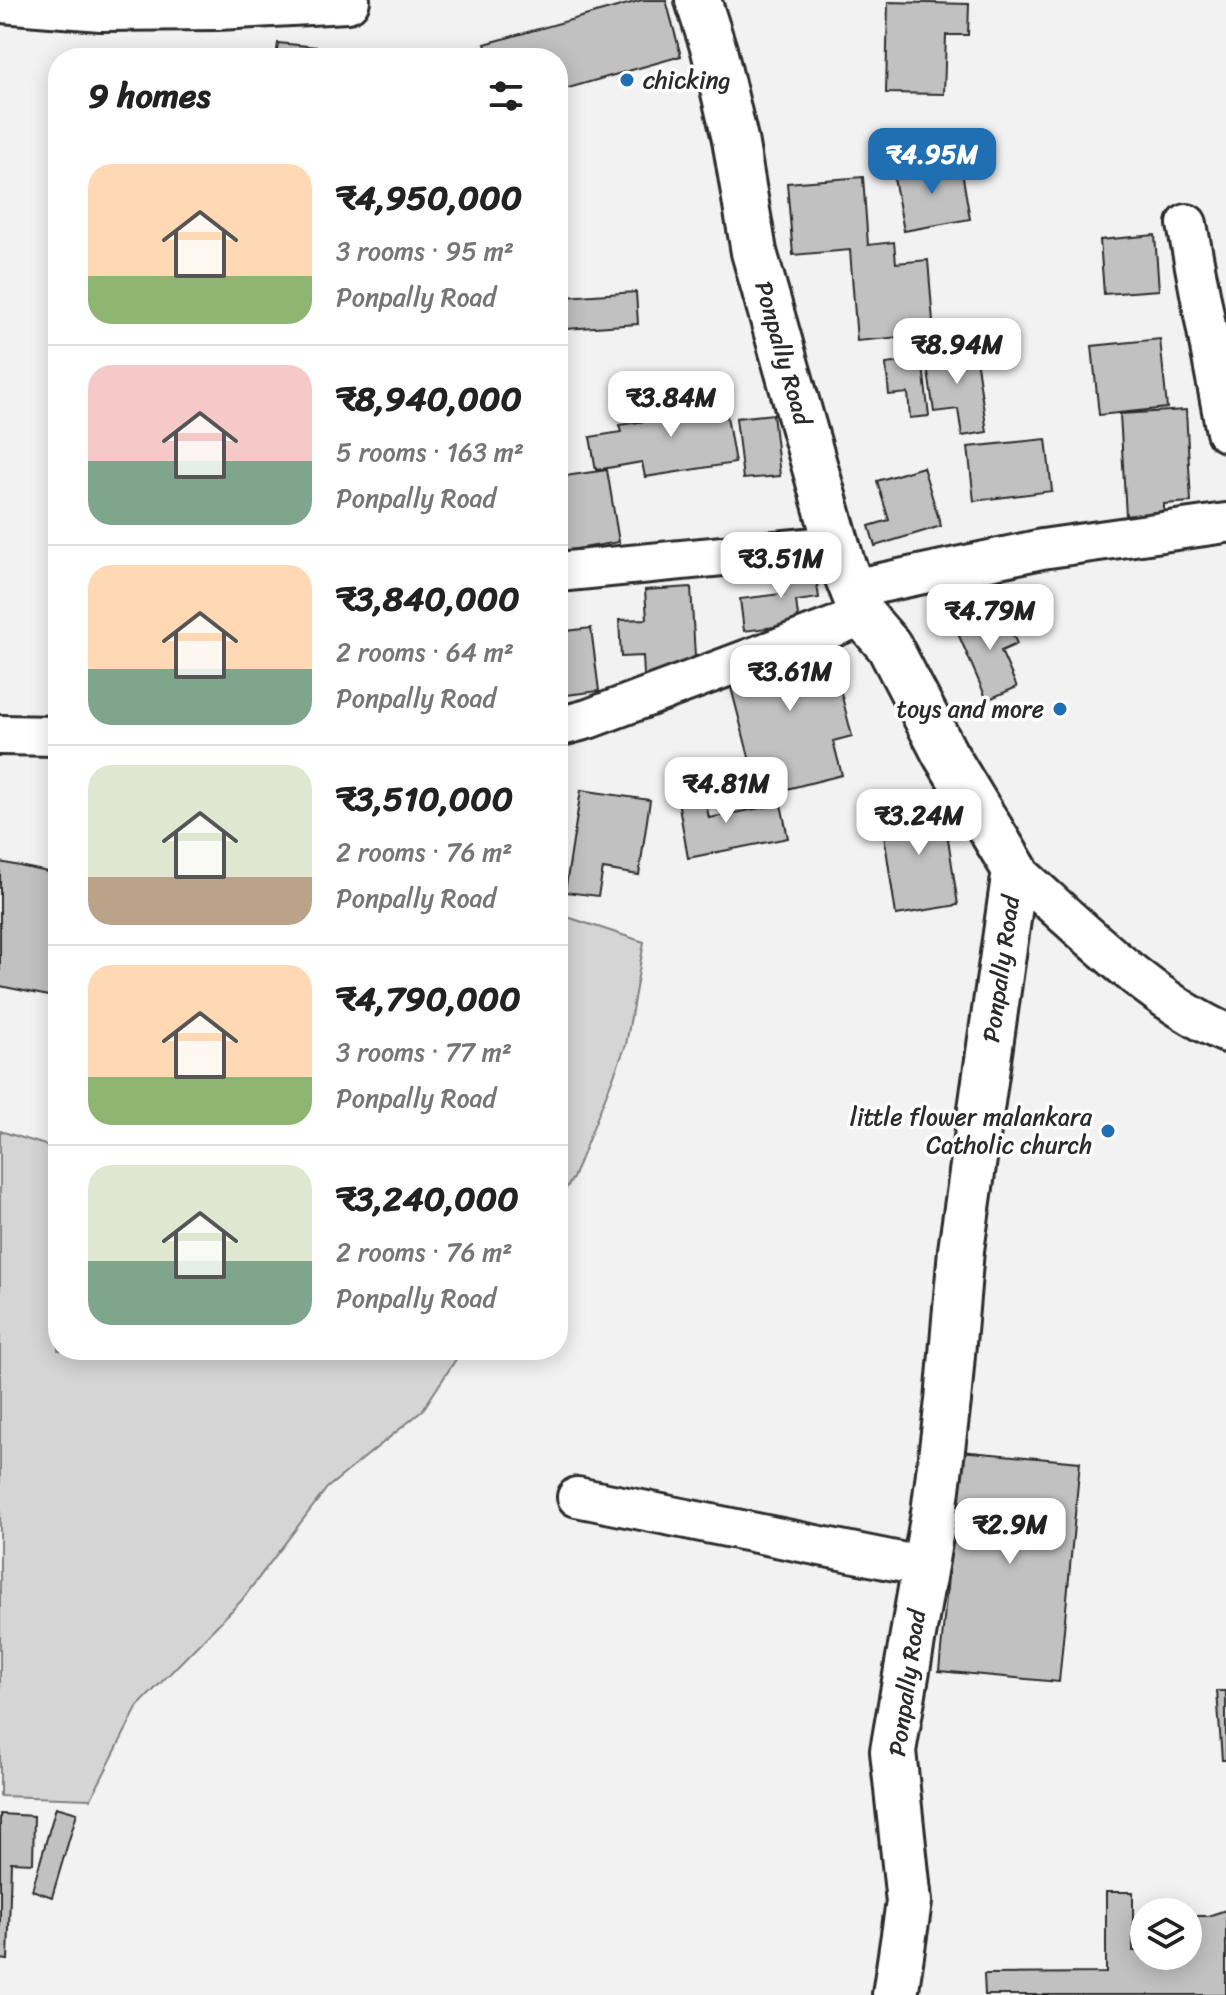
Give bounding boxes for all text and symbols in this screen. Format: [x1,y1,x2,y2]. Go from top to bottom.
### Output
place label: chicking [643,59,731,101]
text: 9 homes [88,66,210,126]
marker: chicking [618,71,636,89]
icon: filters [484,74,528,118]
pin: ₹4.95M [867,128,997,196]
text: ₹4.95M [886,131,978,177]
text: ₹4,950,000 [336,168,522,228]
icon: home [152,196,248,292]
text: 3 rooms · 95 m² [336,228,514,274]
text: Ponpally Road [336,274,496,320]
street label: Ponpally Road [742,276,824,431]
pin: ₹8.94M [892,318,1022,386]
text: ₹8.94M [911,321,1003,367]
text: ₹8,940,000 [336,369,522,429]
pin: ₹3.84M [606,371,736,439]
text: ₹3.84M [626,374,716,420]
icon: home [152,397,248,493]
text: 5 rooms · 163 m² [336,429,524,475]
text: Ponpally Road [336,475,496,521]
pin: ₹3.51M [716,532,846,600]
text: ₹3.51M [739,535,823,581]
text: ₹3,840,000 [336,569,520,629]
pin: ₹4.79M [925,584,1055,652]
text: ₹4.79M [945,587,1035,633]
icon: home [152,597,248,693]
text: 2 rooms · 64 m² [336,629,514,675]
pin: ₹3.61M [725,645,855,713]
text: ₹3.61M [748,648,832,694]
text: Ponpally Road [336,675,496,721]
place label: toys and more [896,688,1044,730]
marker: toys and more [1051,700,1069,718]
pin: ₹4.81M [661,757,791,825]
text: ₹4.81M [683,760,769,806]
text: ₹3,510,000 [336,769,513,829]
pin: ₹3.24M [854,789,984,857]
text: ₹3.24M [874,792,964,838]
icon: home [152,797,248,893]
text: 2 rooms · 76 m² [336,829,513,875]
text: Ponpally Road [336,875,496,921]
street label: Ponpally Road [970,891,1032,1045]
text: ₹4,790,000 [336,969,521,1029]
icon: home [152,997,248,1093]
text: 3 rooms · 77 m² [336,1029,512,1075]
text: Ponpally Road [336,1075,496,1121]
place label: little flower malankara Catholic church [850,1096,1093,1166]
marker: little flower malankara Catholic church [1099,1122,1117,1140]
text: ₹3,240,000 [336,1169,519,1229]
icon: home [152,1197,248,1293]
text: 2 rooms · 76 m² [336,1229,513,1275]
text: Ponpally Road [336,1275,496,1321]
pin: ₹2.9M [954,1498,1066,1566]
text: ₹2.9M [973,1501,1047,1547]
street label: Ponpally Road [876,1605,938,1759]
map controls [1130,1898,1202,1970]
button: layers [1130,1898,1202,1970]

